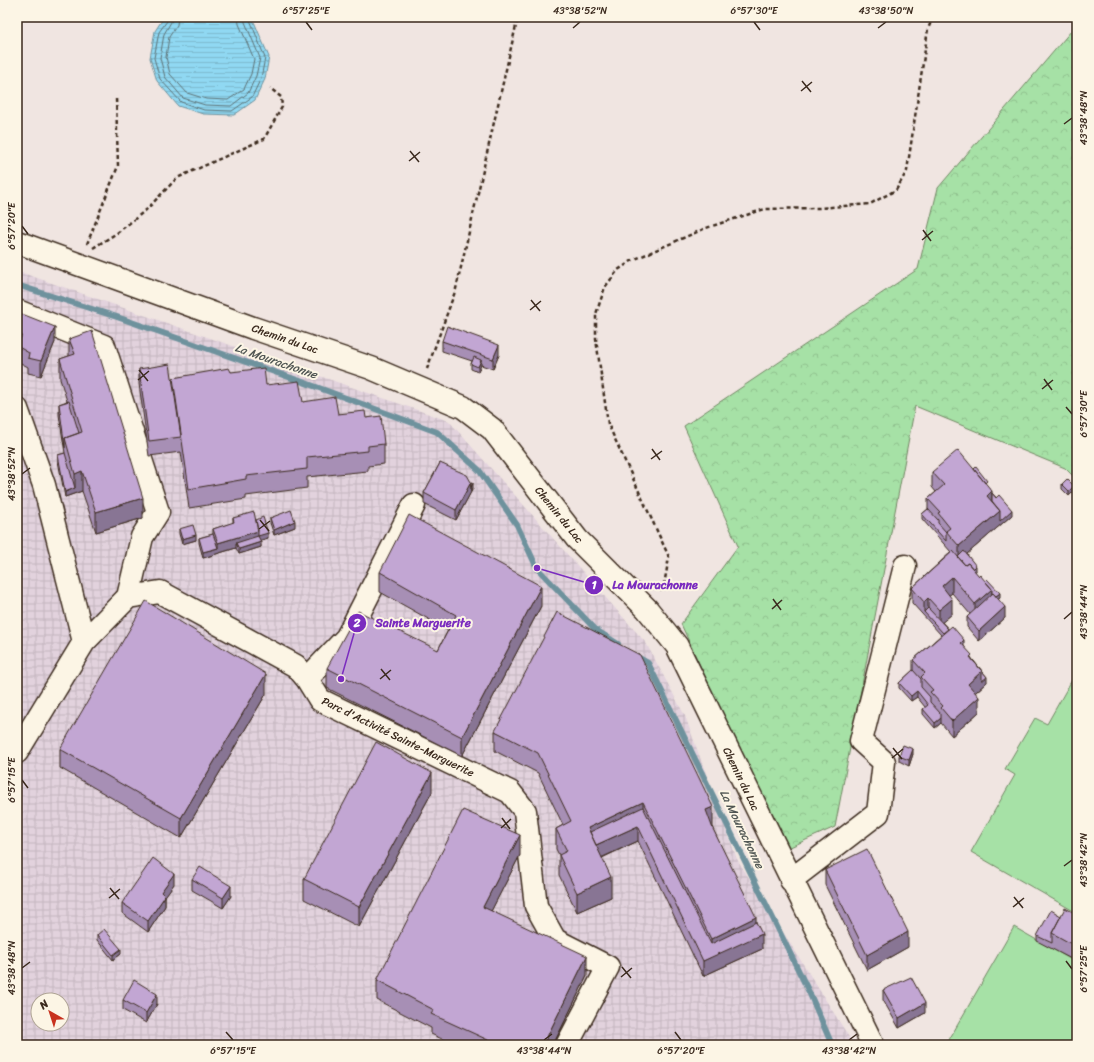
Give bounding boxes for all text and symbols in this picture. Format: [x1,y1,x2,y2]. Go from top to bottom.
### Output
text: 6°57'25"E [282,2,331,20]
text: 43°38'52"N [553,2,607,20]
text: 6°57'30"E [730,2,779,20]
text: 43°38'50"N [859,2,913,20]
text: 43°38'48"N [1075,91,1093,145]
text: 6°57'20"E [3,201,21,250]
street label: Chemin du Lac [249,319,321,359]
water label: La Mourachonne [232,337,321,386]
text: 6°57'30"E [1075,389,1093,438]
text: 43°38'52"N [3,447,21,501]
street label: Chemin du Lac [530,482,588,548]
callout: La Mourachonne [584,573,706,597]
text: 1 [591,574,597,596]
text: La Mourachonne [612,574,698,596]
text: 43°38'44"N [1075,585,1093,639]
callout: Sainte Marguerite [347,611,479,635]
text: 2 [353,612,361,634]
text: Sainte Marguerite [374,612,472,634]
street label: Parc d'Activité Sainte-Marguerite [318,692,478,782]
street label: Chemin du Lac [717,744,765,815]
text: 6°57'15"E [3,756,21,803]
water label: La Mourachonne [713,786,771,873]
text: 43°38'42"N [1075,833,1093,887]
text: 43°38'48"N [3,941,21,995]
text: 6°57'25"E [1075,944,1093,993]
north arrow [30,992,70,1032]
text: N [34,995,53,1015]
text: 6°57'15"E [210,1042,257,1060]
text: 43°38'44"N [517,1042,571,1060]
text: 6°57'20"E [657,1042,706,1060]
text: 43°38'42"N [822,1042,876,1060]

